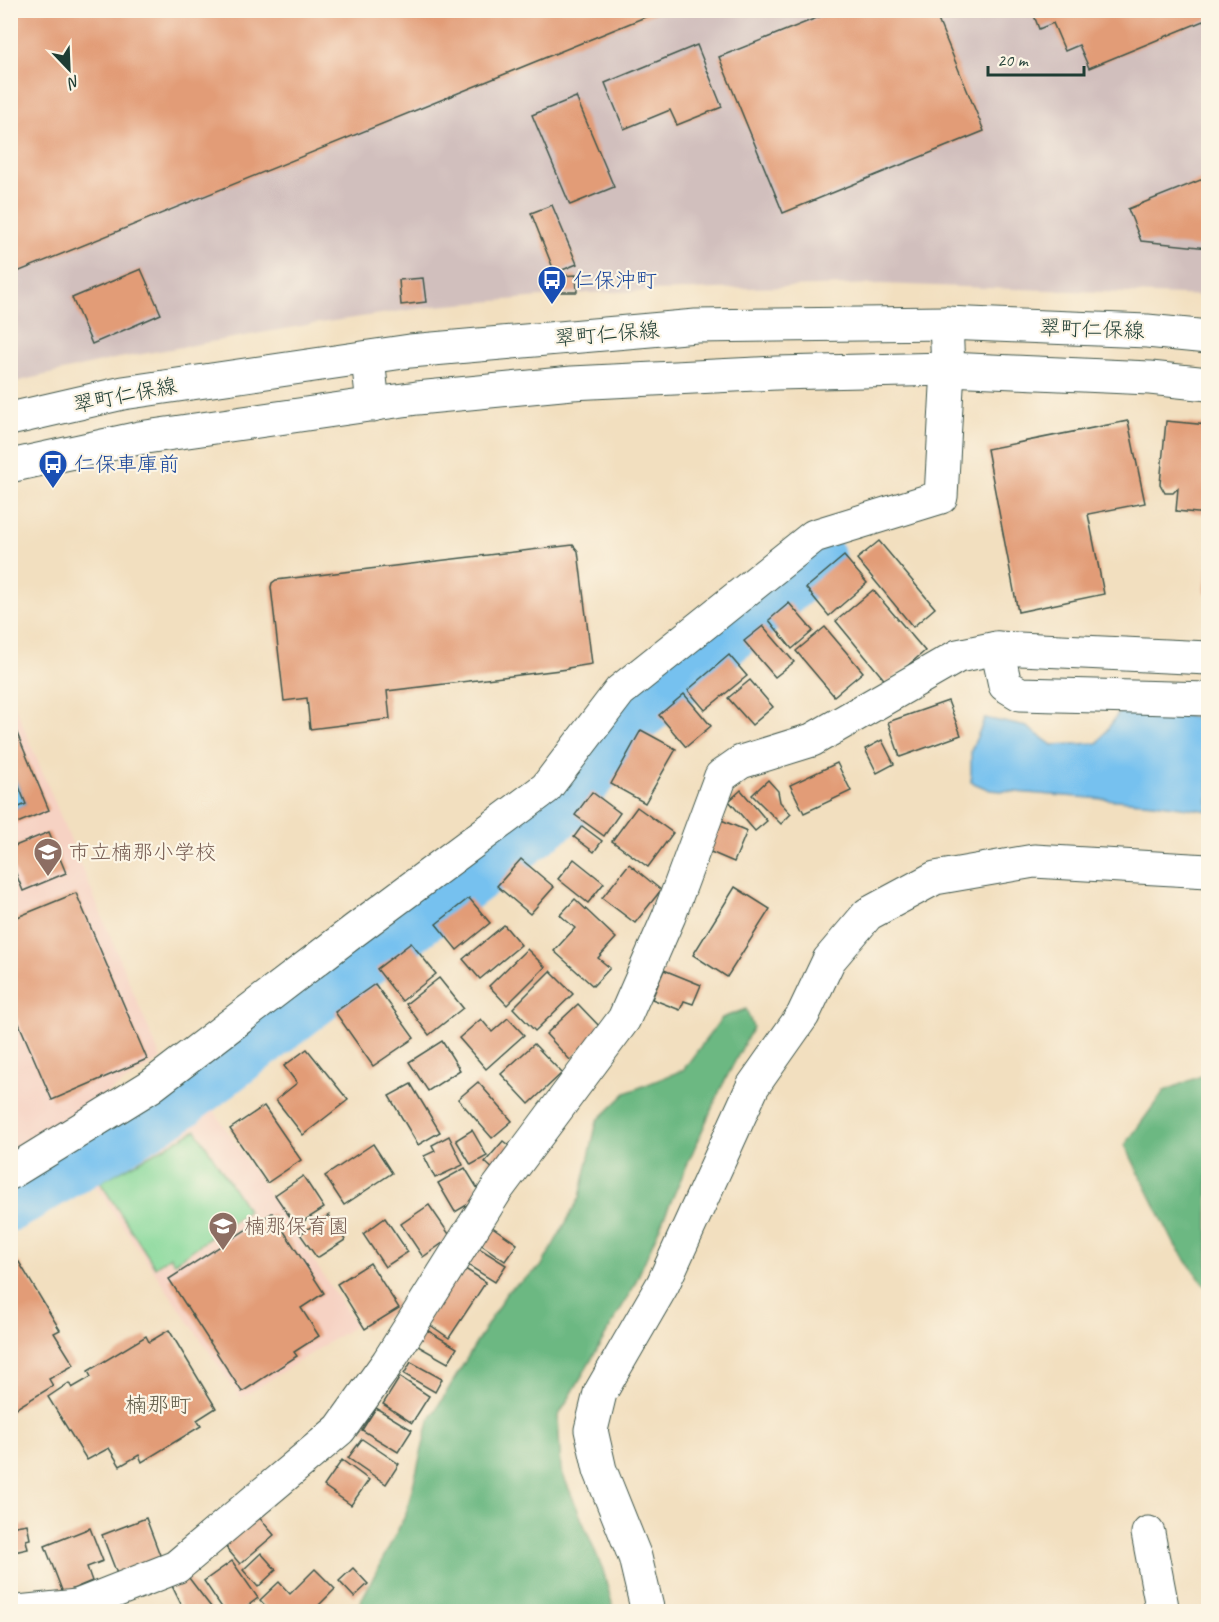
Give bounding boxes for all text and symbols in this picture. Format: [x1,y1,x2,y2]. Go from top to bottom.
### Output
north arrow [39,39,99,99]
scale bar [988,39,1084,77]
text: 20 m [997,49,1030,71]
text: N [63,71,83,94]
bus stop icon: 仁保沖町 [536,264,568,306]
place label: 仁保沖町 [573,267,657,293]
street label: 翠町仁保線 [1039,314,1145,344]
street label: 翠町仁保線 [554,316,660,352]
street label: 翠町仁保線 [71,372,179,418]
bus stop icon: 仁保車庫前 [37,448,69,490]
place label: 仁保車庫前 [74,451,179,477]
school or university icon: 市立楠那小学校 [32,836,64,878]
place label: 市立楠那小学校 [69,839,216,865]
school or university icon: 楠那保育園 [207,1210,239,1252]
place label: 楠那保育園 [244,1213,349,1239]
district label: 楠那町 [125,1391,191,1419]

